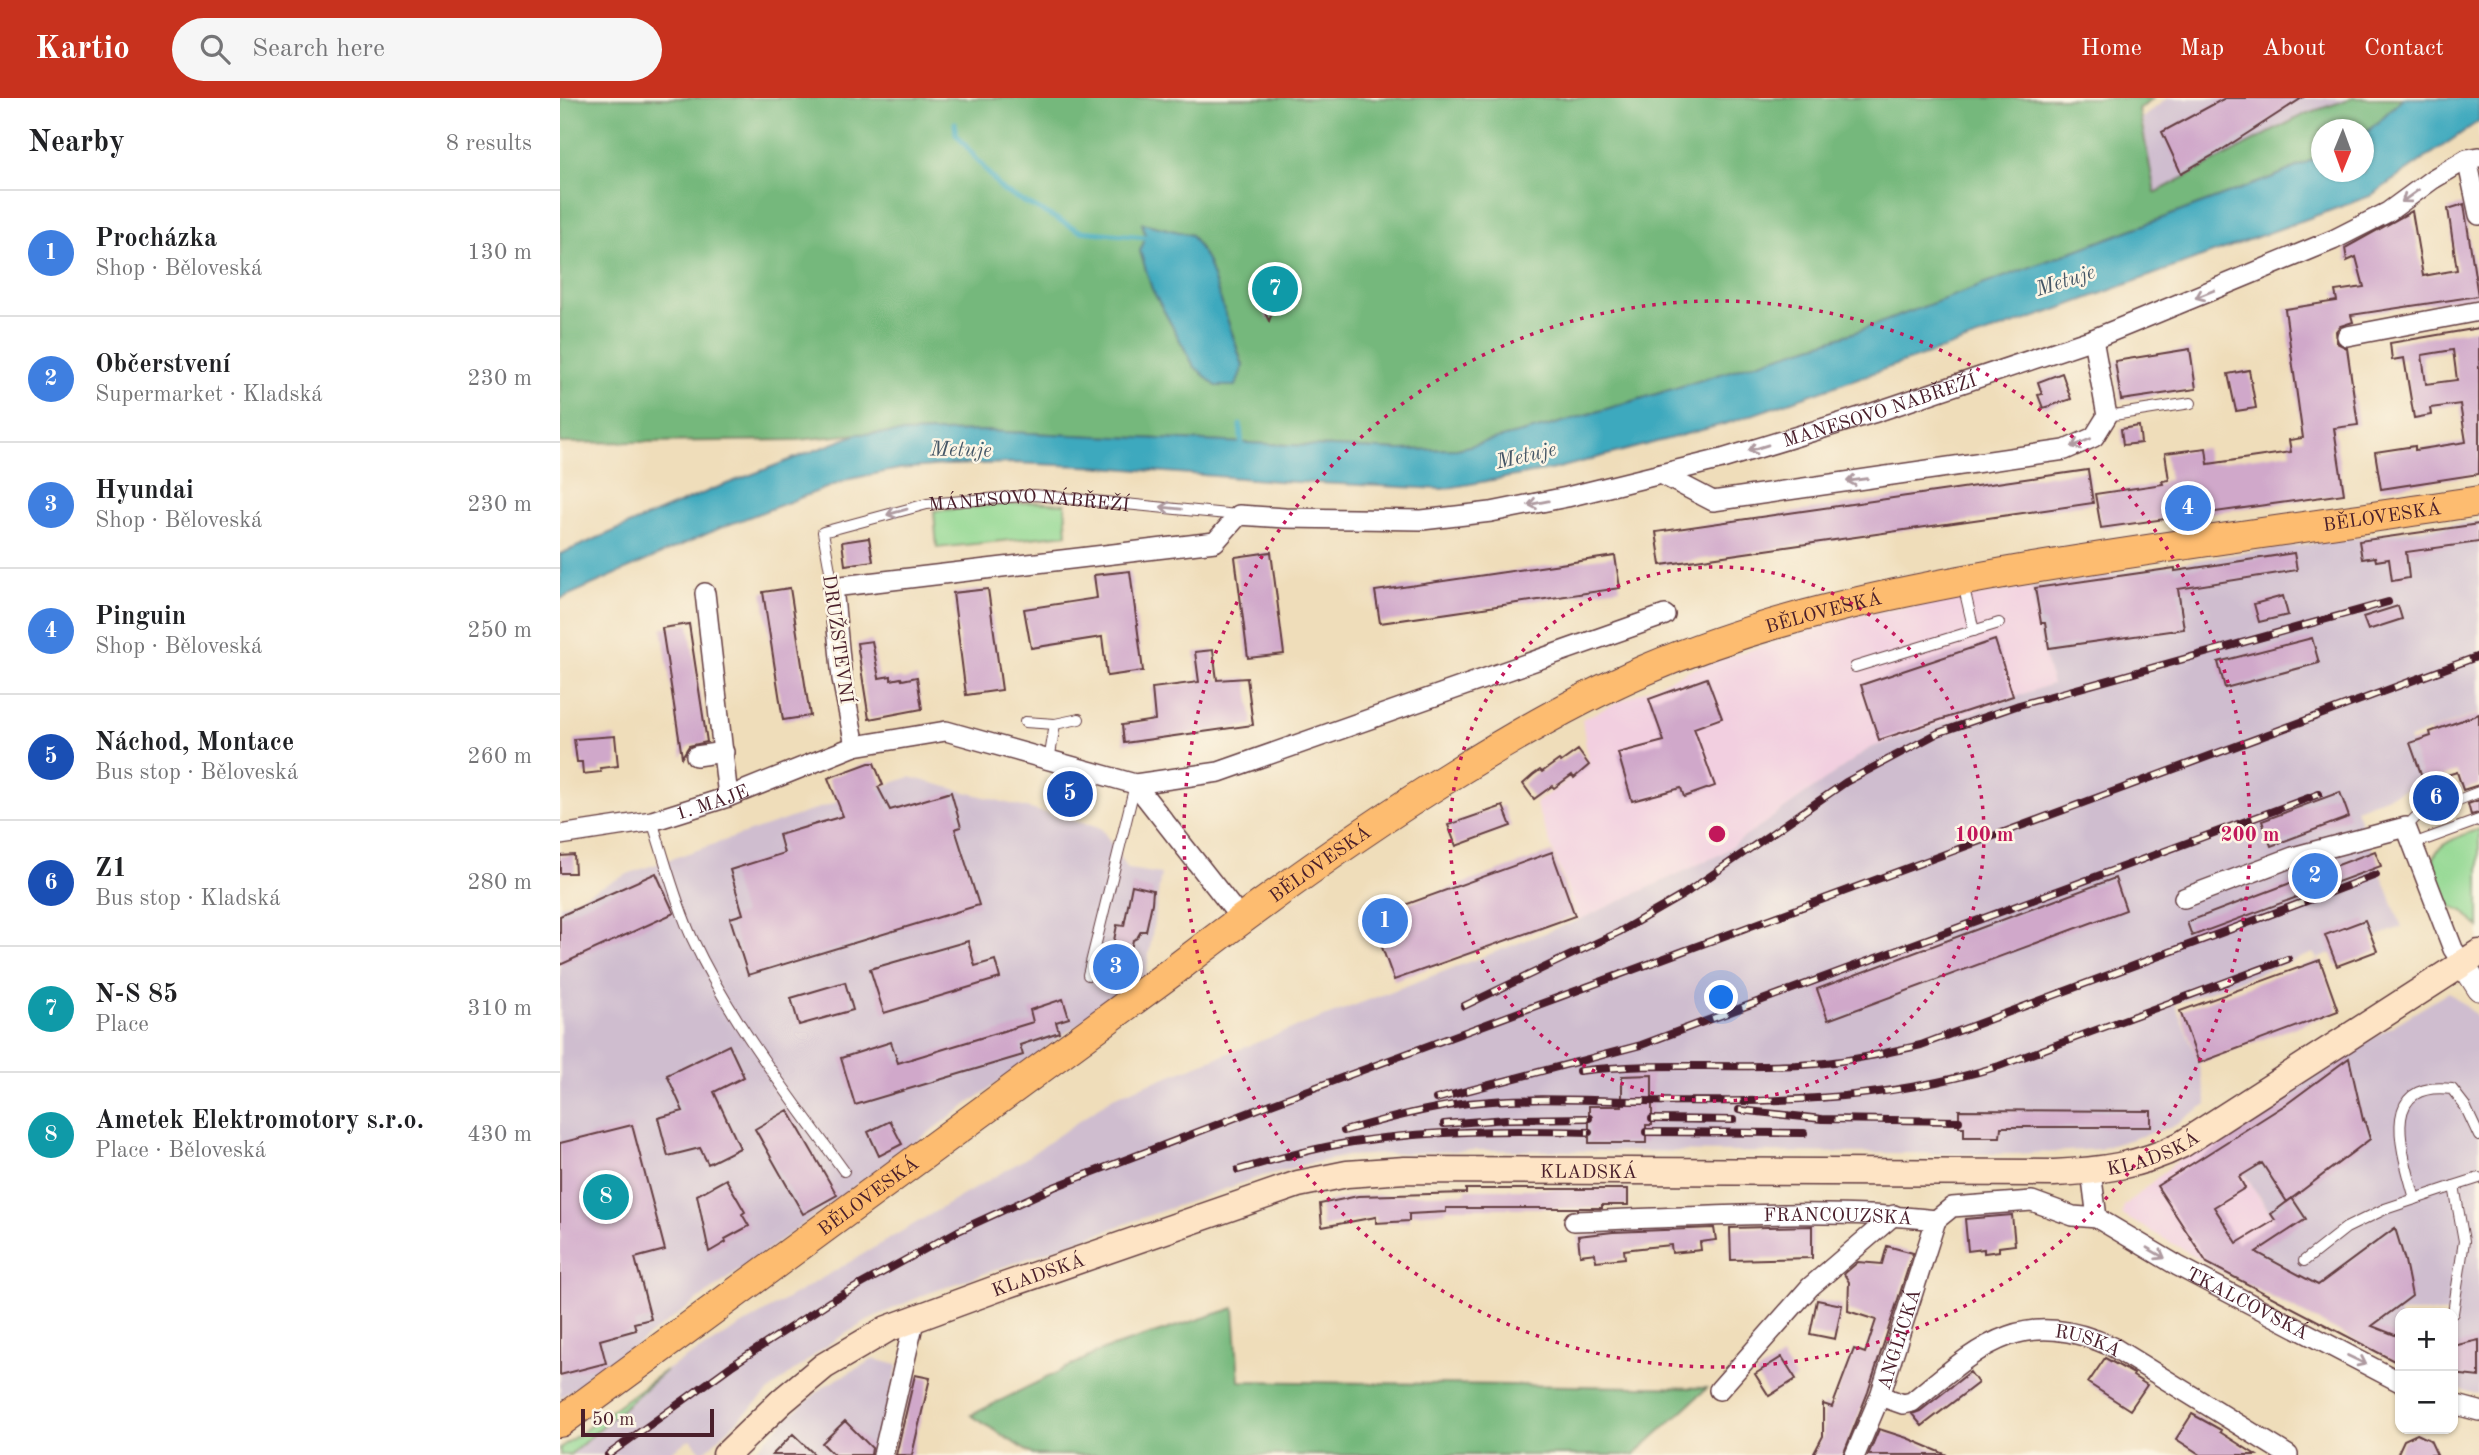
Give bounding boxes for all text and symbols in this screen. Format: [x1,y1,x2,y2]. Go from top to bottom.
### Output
search box [172,18,662,81]
icon: search [196,30,234,68]
text: Kartio [35,33,130,66]
text: Search here [252,36,385,62]
text: Home [2081,37,2142,61]
text: Map [2180,37,2224,61]
text: About [2262,37,2326,61]
text: Contact [2364,37,2444,61]
north arrow [2311,119,2374,182]
text: Nearby [28,128,125,158]
text: 8 results [446,132,532,155]
one-way arrow [2401,189,2420,204]
text: Procházka [95,226,217,252]
text: 1 [44,241,58,264]
text: 130 m [467,241,532,264]
text: Shop · Běloveská [95,257,263,280]
water label: Metuje [2032,262,2098,301]
pin: 7 [1252,263,1298,315]
one-way arrow [2195,288,2216,301]
text: Občerstvení [95,352,230,378]
text: 2 [44,367,58,390]
text: 230 m [467,367,532,390]
street label: MÁNESOVO NÁBŘEŽÍ [1781,368,1979,452]
text: Supermarket · Kladská [95,383,323,406]
one-way arrow [2071,437,2092,450]
water label: Metuje [929,439,992,462]
water label: Metuje [1493,439,1559,474]
one-way arrow [1748,442,1770,455]
one-way arrow [1846,474,1869,487]
text: Hyundai [95,478,194,504]
pin: 4 [2165,482,2211,534]
street label: MÁNESOVO NÁBŘEŽÍ [928,486,1131,516]
text: 3 [44,493,58,516]
text: 230 m [467,493,532,516]
one-way arrow [1527,496,1550,510]
street label: BĚLOVESKÁ [2322,496,2443,536]
one-way arrow [1160,501,1183,514]
one-way arrow [886,506,909,519]
text: Shop · Běloveská [95,509,263,532]
street label: DRUŽSTEVNÍ [818,573,859,705]
street label: BĚLOVESKÁ [1764,586,1884,638]
text: Pinguin [95,604,186,630]
text: 4 [44,619,58,642]
text: 250 m [467,619,532,642]
text: Shop · Běloveská [95,635,263,658]
text: Náchod, Montace [95,730,294,756]
text: 5 [44,745,58,768]
text: 260 m [467,745,532,768]
text: Bus stop · Běloveská [95,761,298,784]
pin: 5 [1047,768,1093,820]
pin: 6 [2413,772,2459,824]
street label: 1. MÁJE [674,783,752,825]
street label: BĚLOVESKÁ [1267,820,1376,907]
centre of rings [1705,822,1729,846]
text: 100 m [1954,825,2014,846]
text: 200 m [2220,825,2280,846]
pin: 2 [2292,850,2338,902]
text: Z1 [95,856,127,882]
text: 6 [44,871,58,894]
text: 280 m [467,871,532,894]
text: Bus stop · Kladská [95,887,281,910]
pin: 1 [1362,895,1408,947]
pin: 3 [1093,941,1139,993]
your location [1704,980,1738,1014]
text: N-S 85 [95,982,178,1008]
text: 7 [44,997,58,1020]
text: 310 m [467,997,532,1020]
text: Place [95,1013,149,1036]
text: Ametek Elektromotory s.r.o. [95,1108,424,1134]
text: 8 [44,1123,58,1146]
text: 430 m [467,1123,532,1146]
street label: KLADSKÁ [2105,1125,2204,1180]
text: Place · Běloveská [95,1139,266,1162]
street label: BĚLOVESKÁ [816,1151,923,1241]
street label: KLADSKÁ [1540,1160,1638,1183]
pin: 8 [583,1171,629,1223]
street label: FRANCOUZSKÁ [1763,1206,1914,1230]
one-way arrow [2146,1246,2166,1260]
street label: KLADSKÁ [990,1248,1088,1302]
street label: TKALCOVSKÁ [2182,1265,2313,1345]
street label: ANGLICKÁ [1876,1285,1926,1392]
map controls [2395,1308,2458,1434]
button: + [2395,1308,2458,1371]
street label: RUSKÁ [2054,1323,2126,1362]
one-way arrow [2346,1354,2367,1367]
button: − [2395,1371,2458,1434]
scale bar [581,1406,714,1438]
text: 50 m [592,1411,634,1430]

